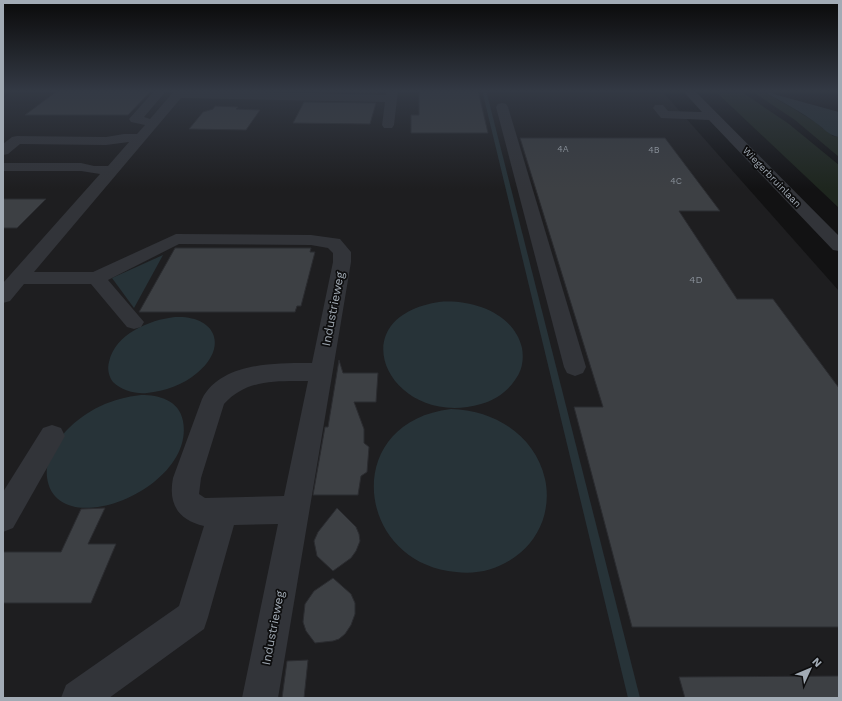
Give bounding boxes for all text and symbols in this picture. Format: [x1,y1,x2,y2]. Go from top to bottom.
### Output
house number: 4A [557,144,569,154]
house number: 4B [648,145,660,155]
street label: Wiegerbruinlaan [741,145,803,209]
house number: 4C [670,176,682,186]
street label: Industrieweg [319,270,347,347]
house number: 4D [689,274,703,285]
street label: Industrieweg [259,589,287,666]
north arrow [790,649,830,689]
text: N [809,655,824,670]

